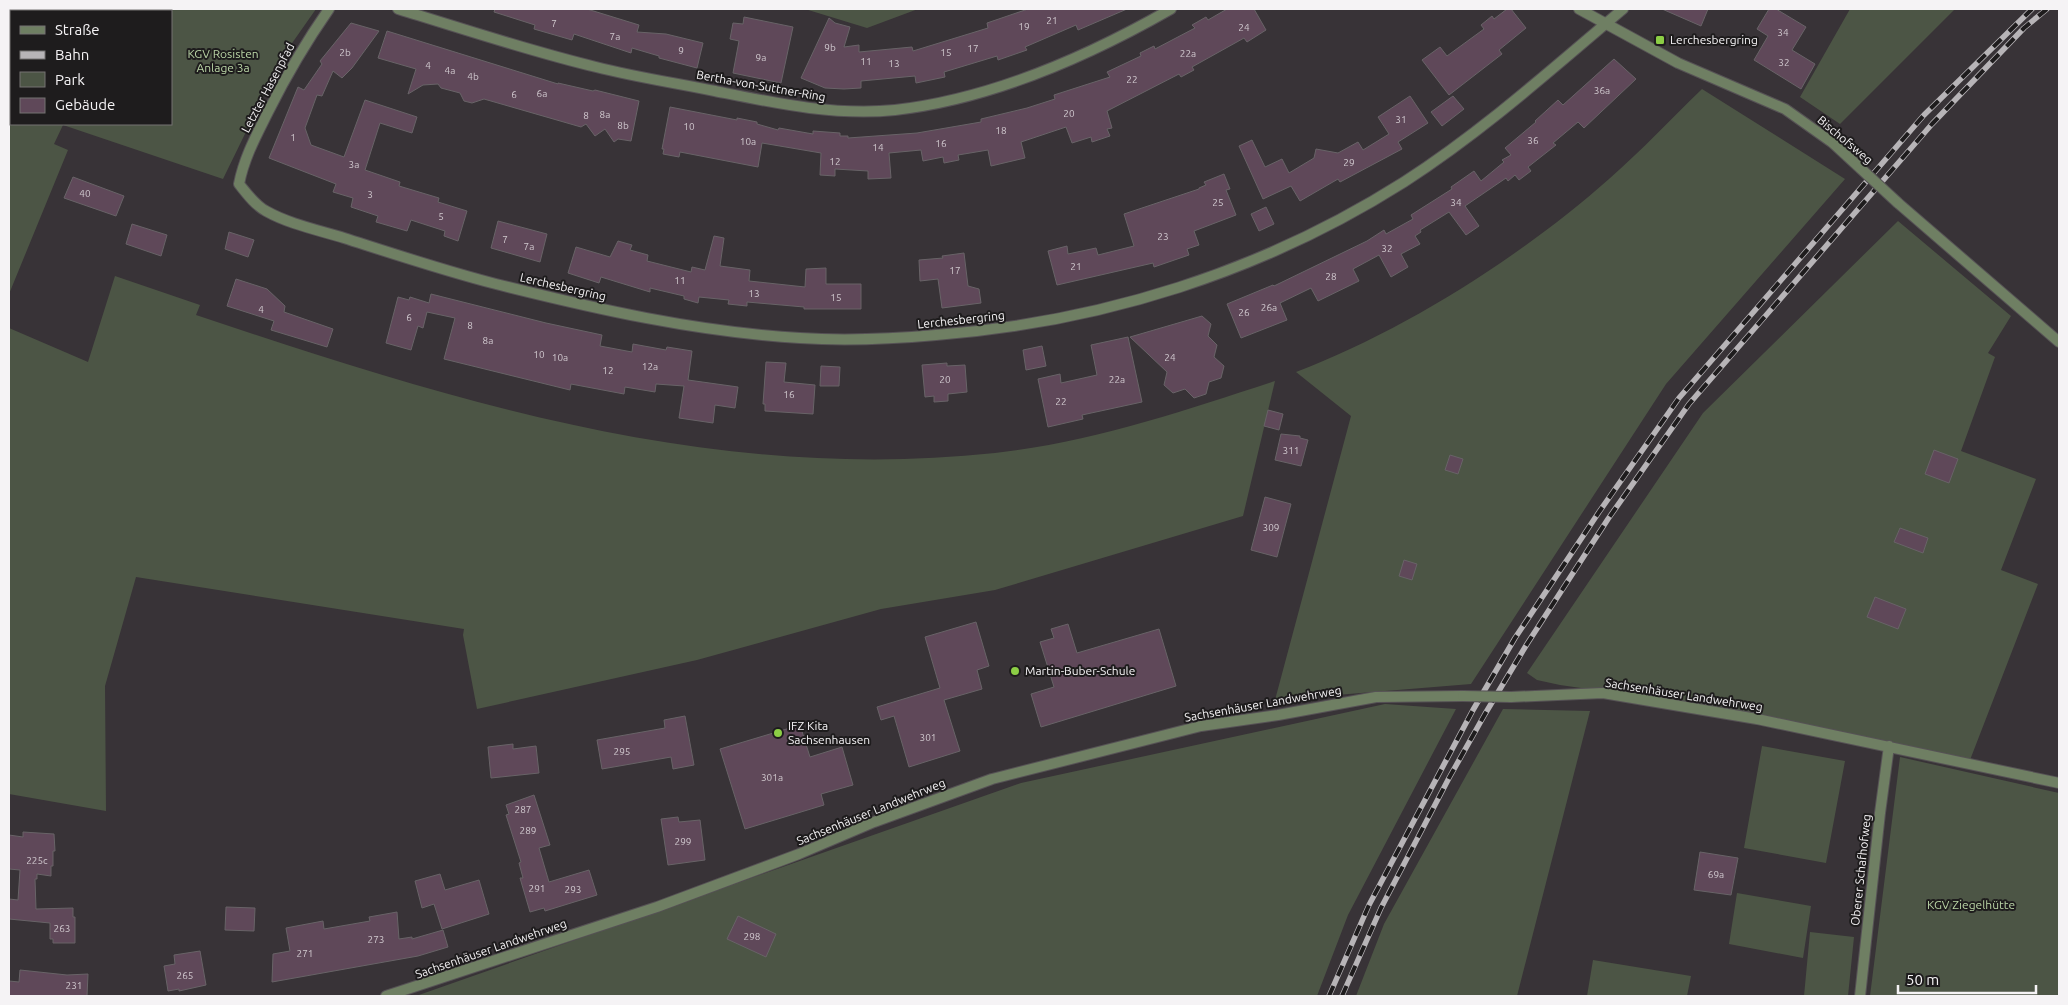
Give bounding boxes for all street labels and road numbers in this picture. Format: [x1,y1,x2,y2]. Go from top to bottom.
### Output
street label: Letzter Hasenpfad [238,41,297,135]
street label: Bertha-von-Suttner-Ring [695,68,827,103]
street label: Bischofsweg [1815,113,1875,166]
street label: Lerchesbergring [519,270,607,303]
street label: Lerchesbergring [917,308,1005,331]
street label: Sachsenhäuser Landwehrweg [1604,676,1764,713]
street label: Sachsenhäuser Landwehrweg [1183,683,1342,724]
street label: Sachsenhäuser Landwehrweg [795,776,947,847]
street label: Oberer Schafhofweg [1848,813,1873,927]
street label: Sachsenhäuser Landwehrweg [413,916,568,981]

